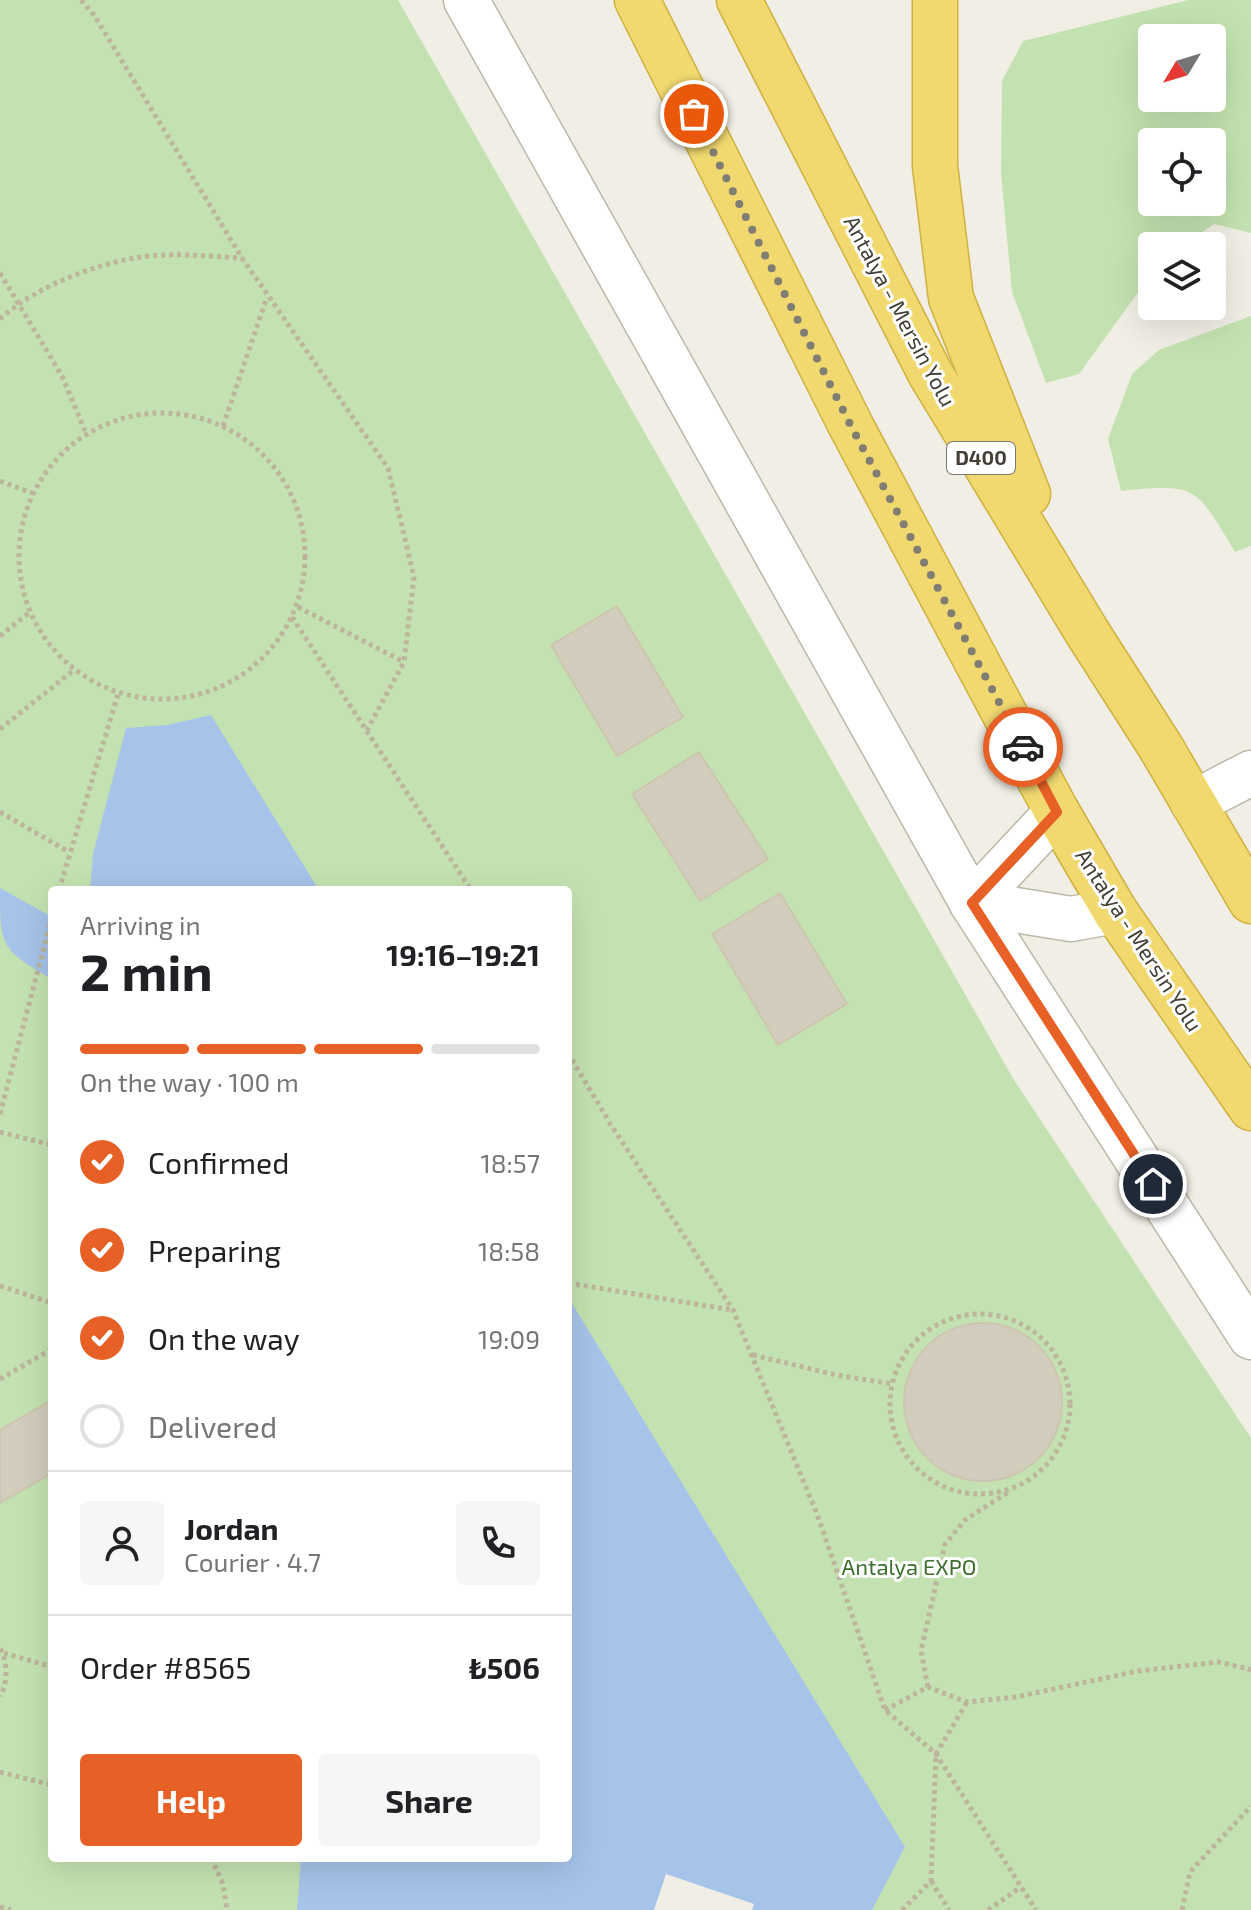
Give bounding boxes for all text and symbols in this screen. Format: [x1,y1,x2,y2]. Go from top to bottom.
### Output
north arrow [1138,24,1226,112]
map controls [1138,24,1226,320]
pin [660,80,728,148]
icon: bag [672,92,716,136]
button: locate [1138,128,1226,216]
street label: Antalya - Mersin Yolu [840,211,962,410]
button: layers [1138,232,1226,320]
road number: D400 [947,442,1015,474]
courier [983,707,1063,787]
icon: car [1001,725,1045,769]
street label: Antalya - Mersin Yolu [1071,843,1209,1036]
text: Arriving in [80,909,201,940]
text: 19:16–19:21 [386,936,540,972]
text: 2 min [80,939,213,1001]
text: On the way · 100 m [80,1066,299,1097]
icon: check [80,1140,124,1184]
text: Confirmed [148,1144,289,1180]
text: 18:57 [480,1147,540,1178]
pin [1119,1150,1187,1218]
icon: home [1131,1162,1175,1206]
icon: check [80,1228,124,1272]
text: Preparing [148,1232,281,1268]
text: 18:58 [478,1235,540,1266]
icon: check [80,1316,124,1360]
text: On the way [148,1320,300,1356]
text: 19:09 [478,1323,540,1354]
text: Delivered [148,1408,277,1444]
button: person [80,1501,164,1585]
button: phone [456,1501,540,1585]
text: Jordan [184,1510,279,1546]
text: Courier · 4.7 [184,1546,321,1577]
park label: Antalya EXPO [842,1553,976,1579]
text: Order #8565 [80,1649,251,1685]
text: ₺506 [469,1649,540,1685]
button: Help [80,1754,302,1846]
button: Share [318,1754,540,1846]

